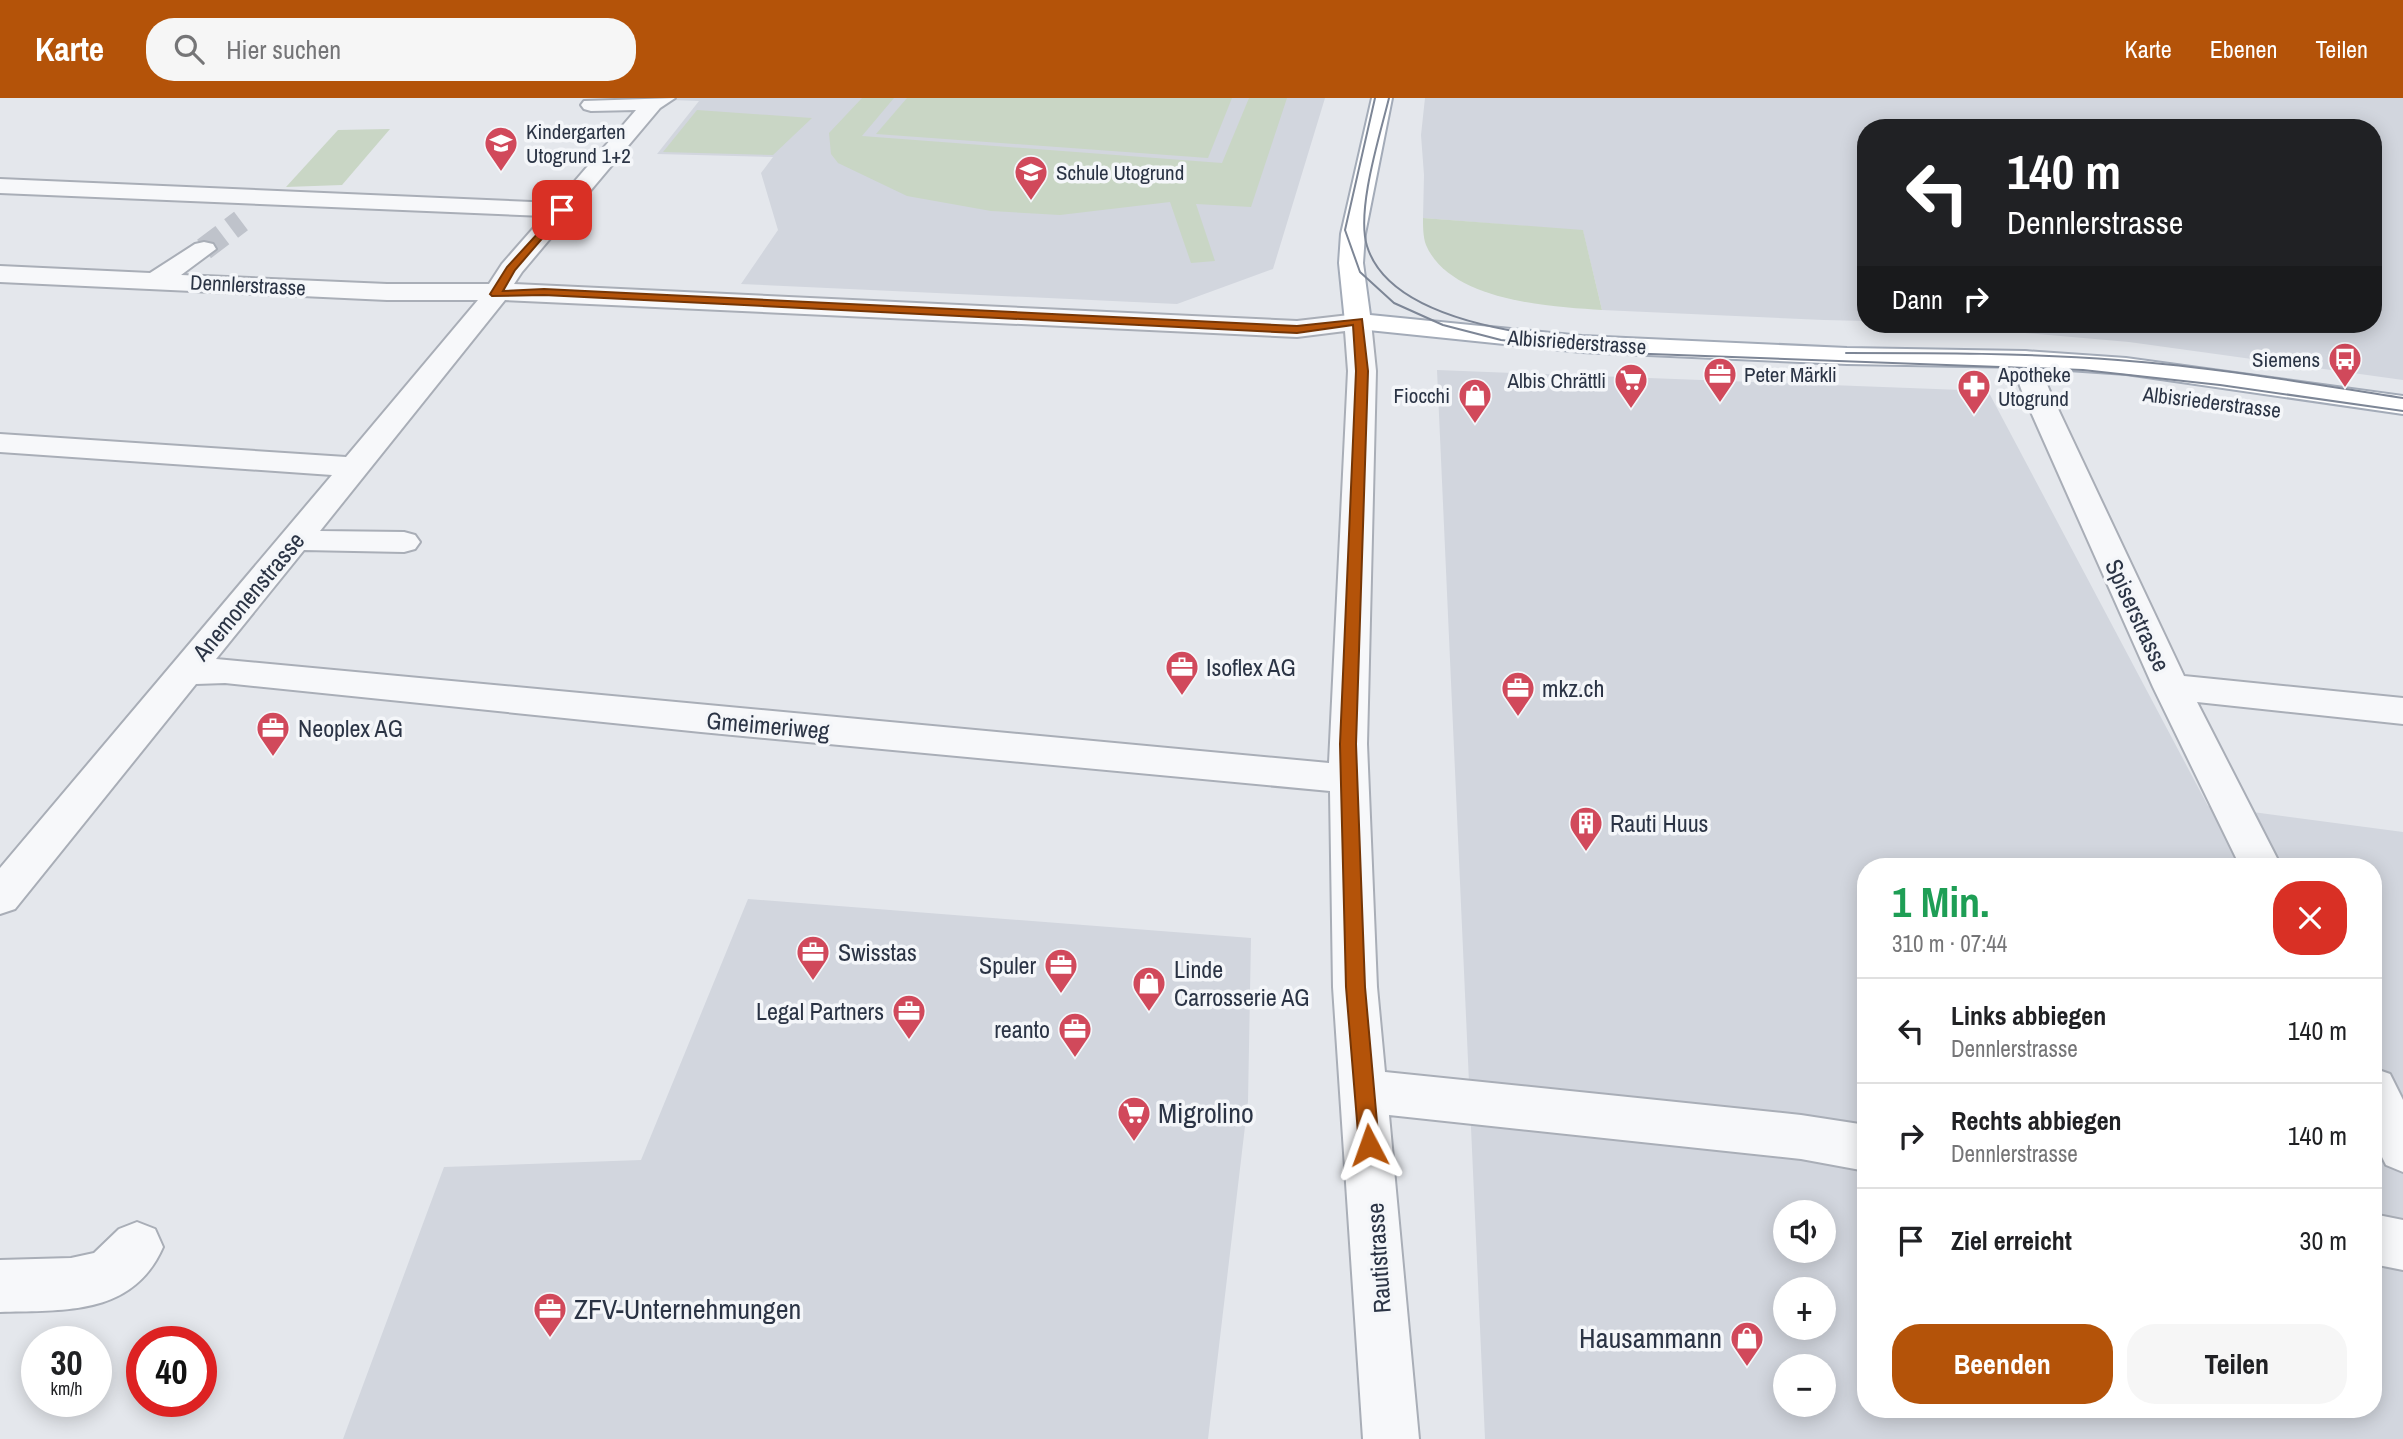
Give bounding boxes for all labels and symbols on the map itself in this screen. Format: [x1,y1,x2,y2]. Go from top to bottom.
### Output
place label: Kindergarten Utogrund 1+2 [526,117,631,170]
school or university icon: Kindergarten Utogrund 1+2 [482,124,520,173]
school or university icon: Schule Utogrund [1012,153,1050,202]
place label: Schule Utogrund [1056,158,1184,187]
pin [532,180,592,240]
street label: Dennlerstrasse [189,267,307,303]
street label: Albisriederstrasse [1506,323,1647,361]
bus stop icon: Siemens [2326,340,2364,389]
place label: Siemens [2252,345,2320,374]
office icon: Peter Märkli [1701,355,1739,404]
place label: Peter Märkli [1744,360,1837,389]
place label: Apotheke Utogrund [1997,360,2071,413]
supermarket icon: Albis Chrättli [1612,361,1650,410]
place label: Albis Chrättli [1506,366,1606,395]
pharmacy icon: Apotheke Utogrund [1955,367,1993,416]
shop icon: Fiocchi [1456,376,1494,425]
street label: Albisriederstrasse [2140,379,2283,425]
place label: Fiocchi [1394,381,1450,410]
street label: Anemonenstrasse [184,525,311,668]
street label: Spiserstrasse [2098,554,2178,676]
office icon: Isoflex AG [1163,648,1201,697]
place label: Isoflex AG [1206,651,1296,683]
office icon: mkz.ch [1499,669,1537,718]
place label: mkz.ch [1542,672,1604,704]
street label: Gmeimeriweg [705,704,831,746]
office icon: Neoplex AG [254,709,292,758]
place label: Neoplex AG [298,712,403,744]
building icon: Rauti Huus [1567,804,1605,853]
place label: Rauti Huus [1610,807,1708,839]
office icon: Swisstas [794,933,832,982]
place label: Swisstas [838,936,917,968]
office icon: Spuler [1042,946,1080,995]
place label: Spuler [979,949,1036,981]
place label: Linde Carrosserie AG [1174,953,1310,1013]
shop icon: Linde Carrosserie AG [1130,964,1168,1013]
office icon: Legal Partners [890,992,928,1041]
place label: Legal Partners [756,995,884,1027]
office icon: reanto [1056,1010,1094,1059]
place label: reanto [994,1013,1050,1045]
supermarket icon: Migrolino [1115,1094,1153,1143]
place label: Migrolino [1158,1094,1254,1132]
position arrow [1332,1108,1406,1182]
street label: Rautistrasse [1358,1202,1398,1314]
office icon: ZFV-Unternehmungen [531,1290,569,1339]
place label: ZFV-Unternehmungen [574,1290,801,1328]
place label: Hausammann [1579,1319,1722,1357]
shop icon: Hausammann [1728,1319,1766,1368]
speed limit sign: 40 [126,1326,217,1417]

